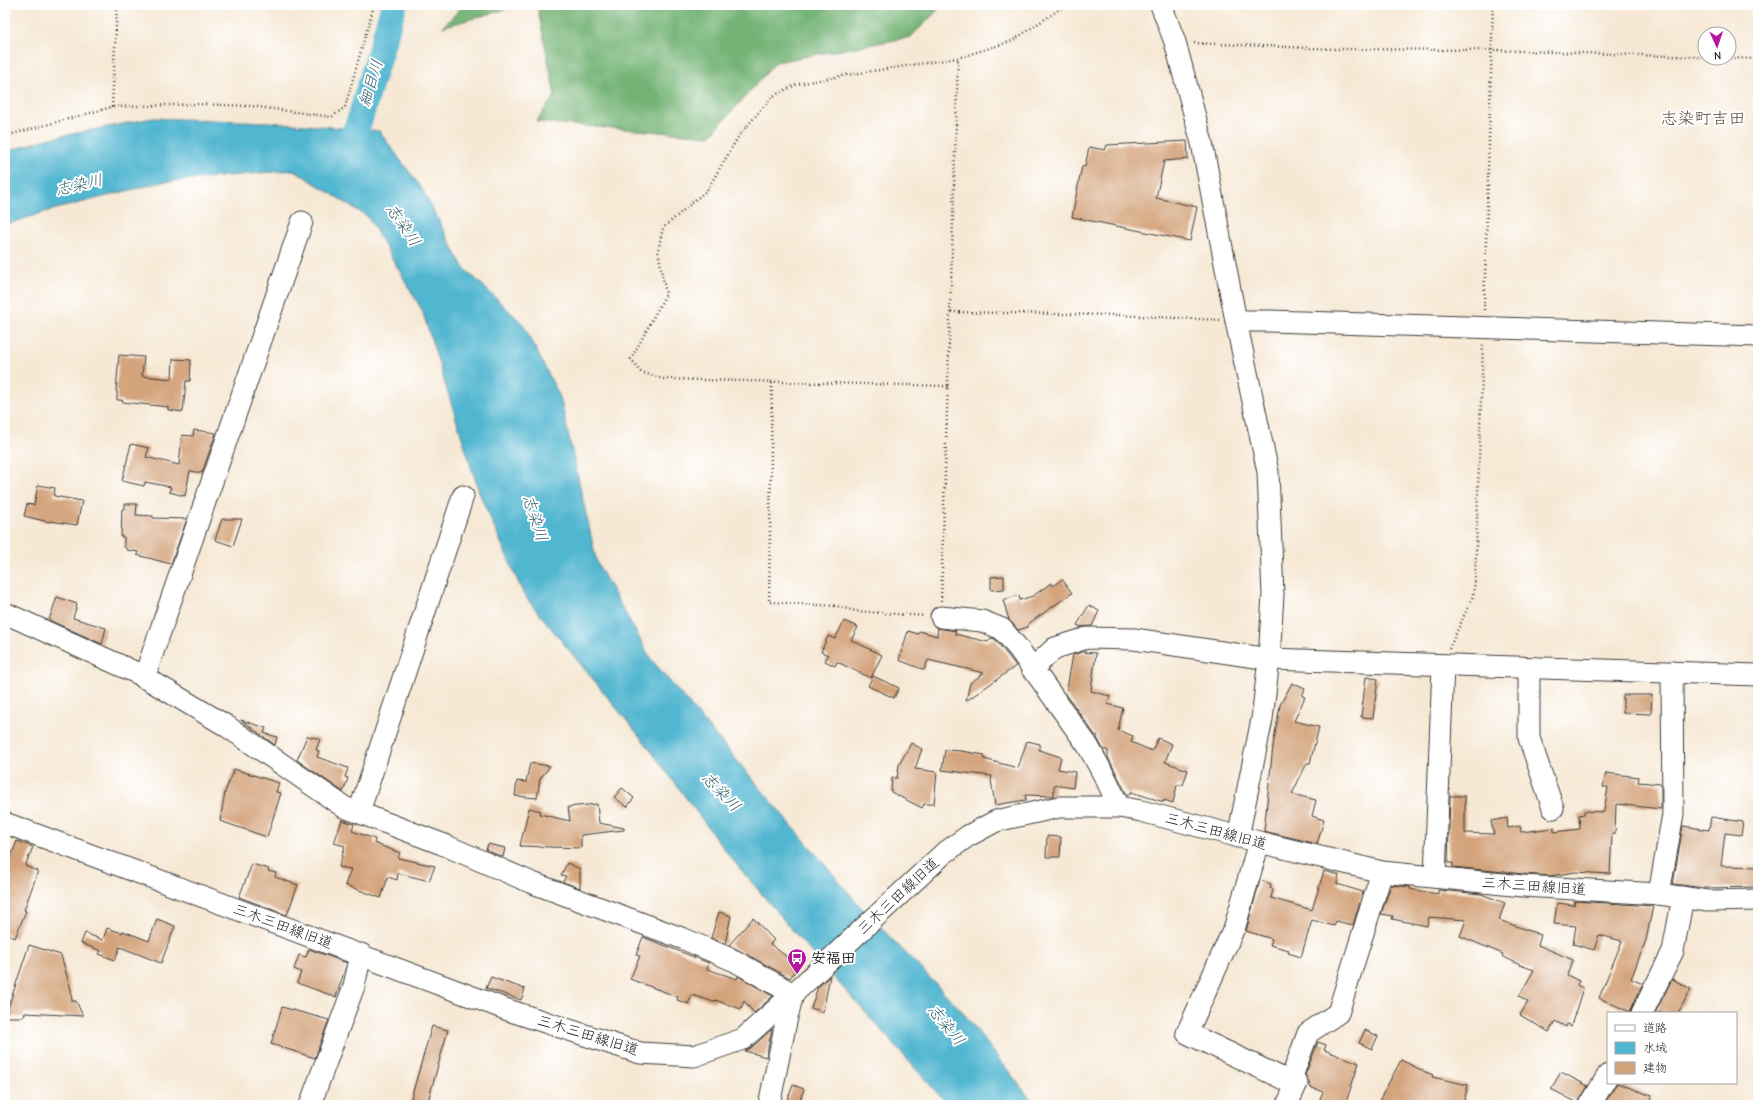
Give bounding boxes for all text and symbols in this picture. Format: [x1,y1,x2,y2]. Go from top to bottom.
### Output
north arrow [1697,26,1737,66]
text: N [1714,49,1721,62]
water label: 細目川 [355,57,387,109]
district label: 志染町吉田 [1661,109,1746,128]
water label: 志染川 [54,171,104,199]
water label: 志染川 [382,200,424,250]
water label: 志染川 [519,492,551,544]
water label: 志染川 [698,768,744,816]
street label: 三木三田線旧道 [1163,809,1269,853]
street label: 三木三田線旧道 [853,854,943,938]
street label: 三木三田線旧道 [1481,873,1587,899]
street label: 三木三田線旧道 [231,900,335,952]
bus stop icon: 安福田 [786,947,808,975]
place label: 安福田 [811,949,856,967]
water label: 志染川 [924,1001,968,1049]
street label: 三木三田線旧道 [535,1011,641,1059]
legend [1607,1012,1737,1084]
text: 道路 [1643,1021,1667,1035]
text: 水域 [1643,1041,1667,1055]
text: 建物 [1643,1061,1667,1075]

